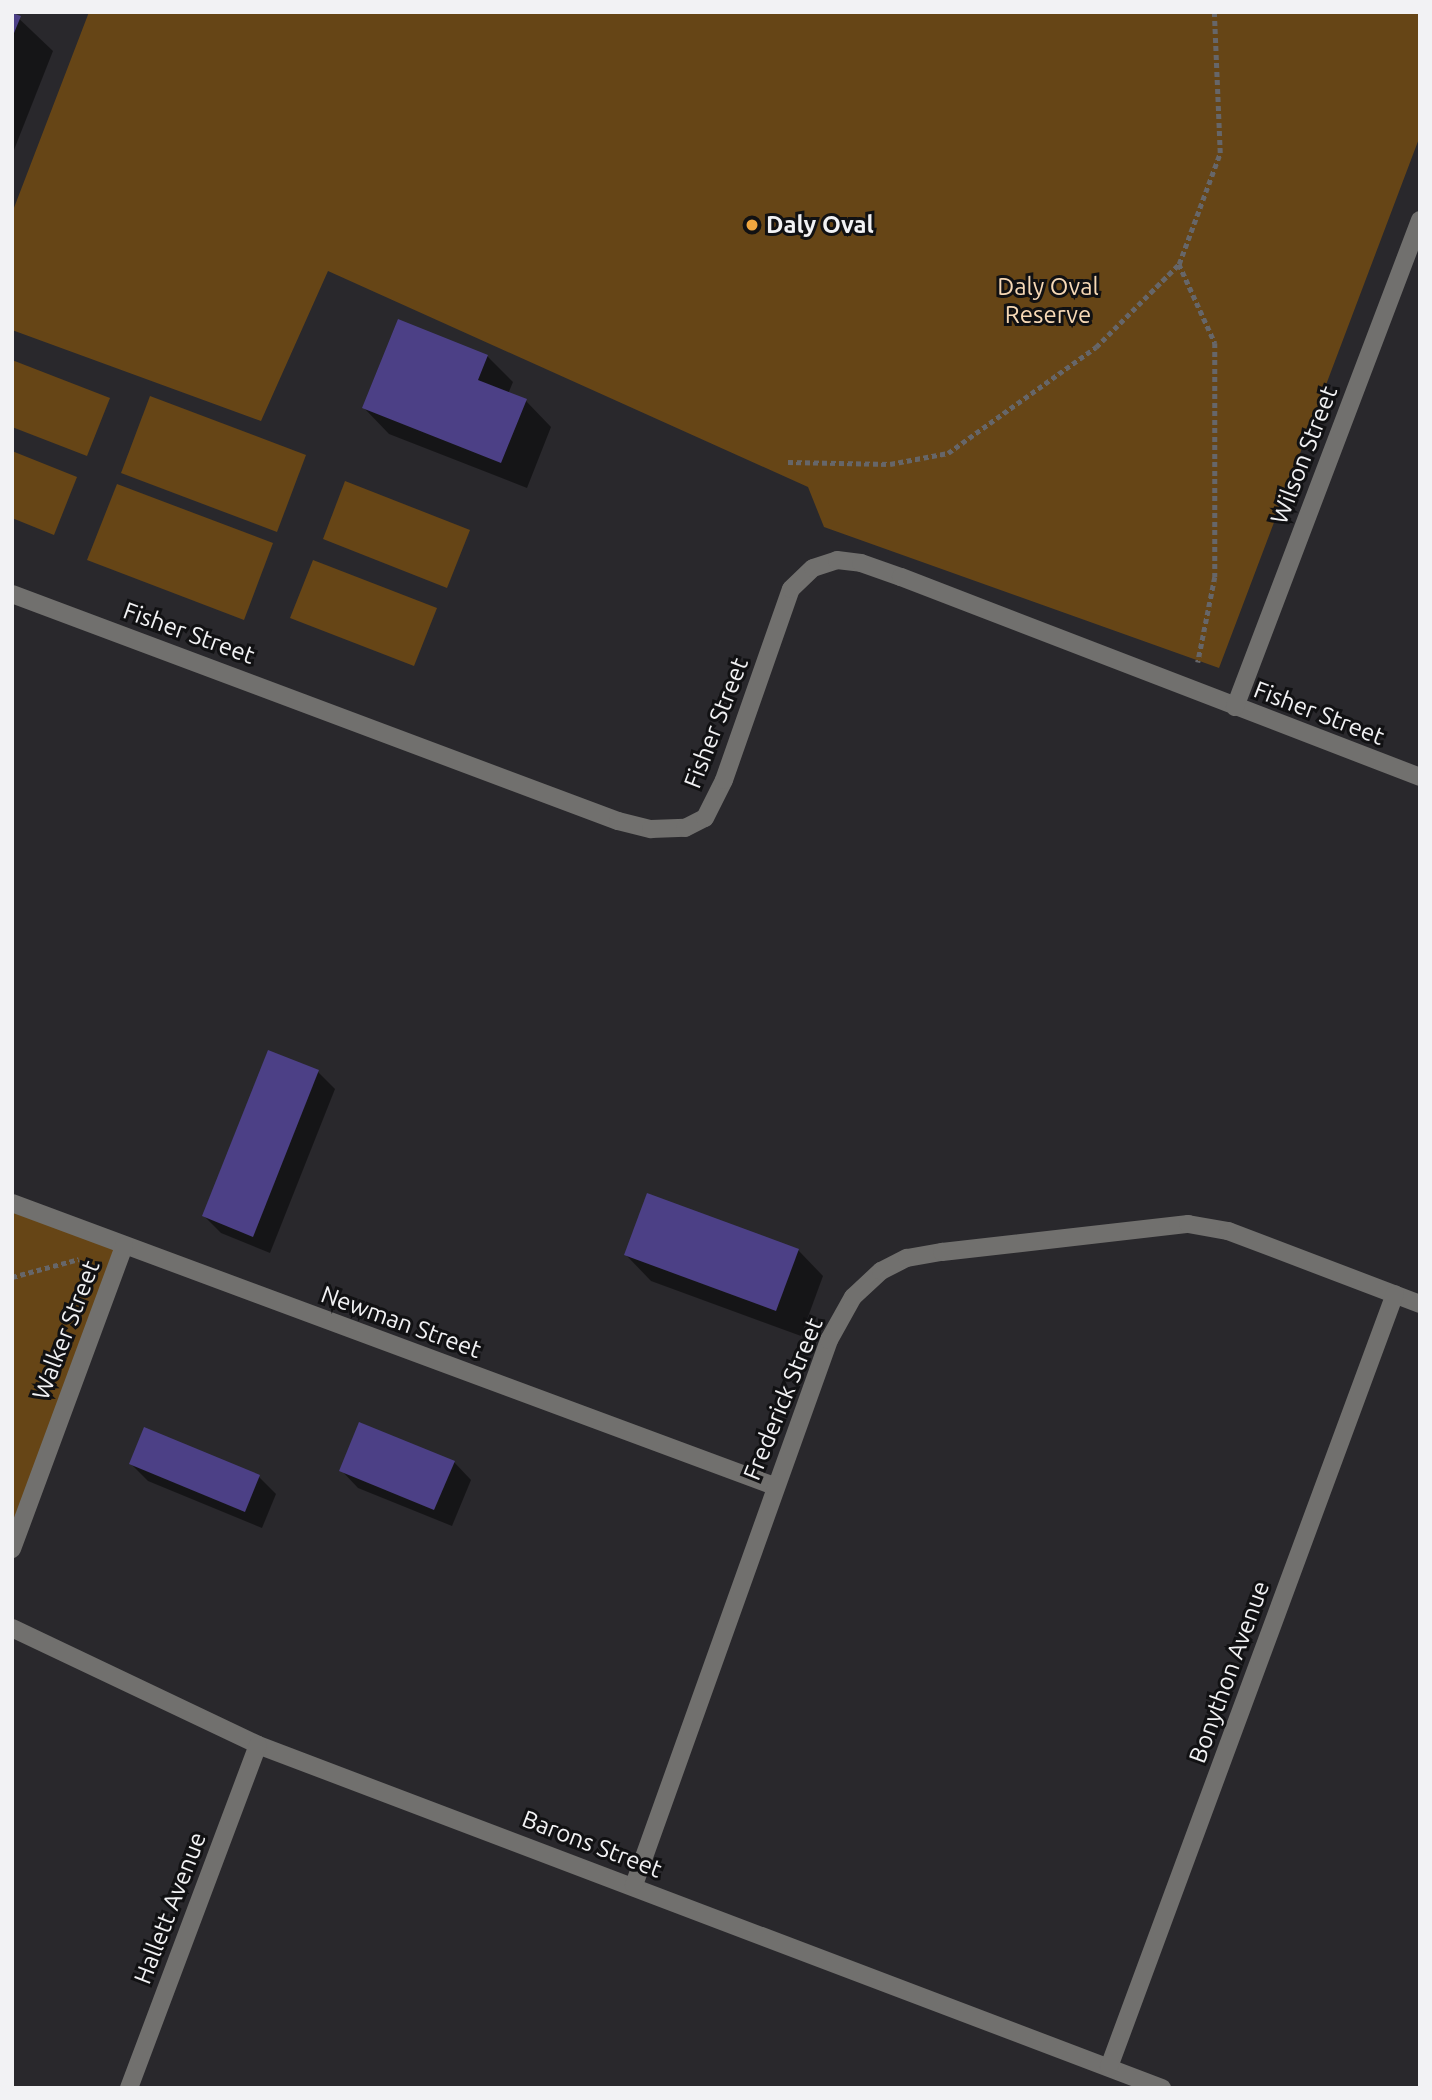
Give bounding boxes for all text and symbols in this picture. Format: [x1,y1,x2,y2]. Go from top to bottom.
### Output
place label: Daly Oval [766,211,874,239]
marker: Daly Oval [744,217,760,233]
park label: Daly Oval Reserve [997,273,1099,329]
street label: Wilson Street [1264,382,1344,528]
street label: Fisher Street [120,596,258,670]
street label: Fisher Street [678,654,754,792]
street label: Fisher Street [1250,675,1388,751]
street label: Walker Street [26,1256,106,1404]
street label: Newman Street [317,1280,485,1364]
street label: Frederick Street [737,1314,829,1484]
street label: Bonython Avenue [1183,1577,1275,1767]
street label: Barons Street [518,1804,666,1884]
street label: Hallett Avenue [128,1828,212,1988]

